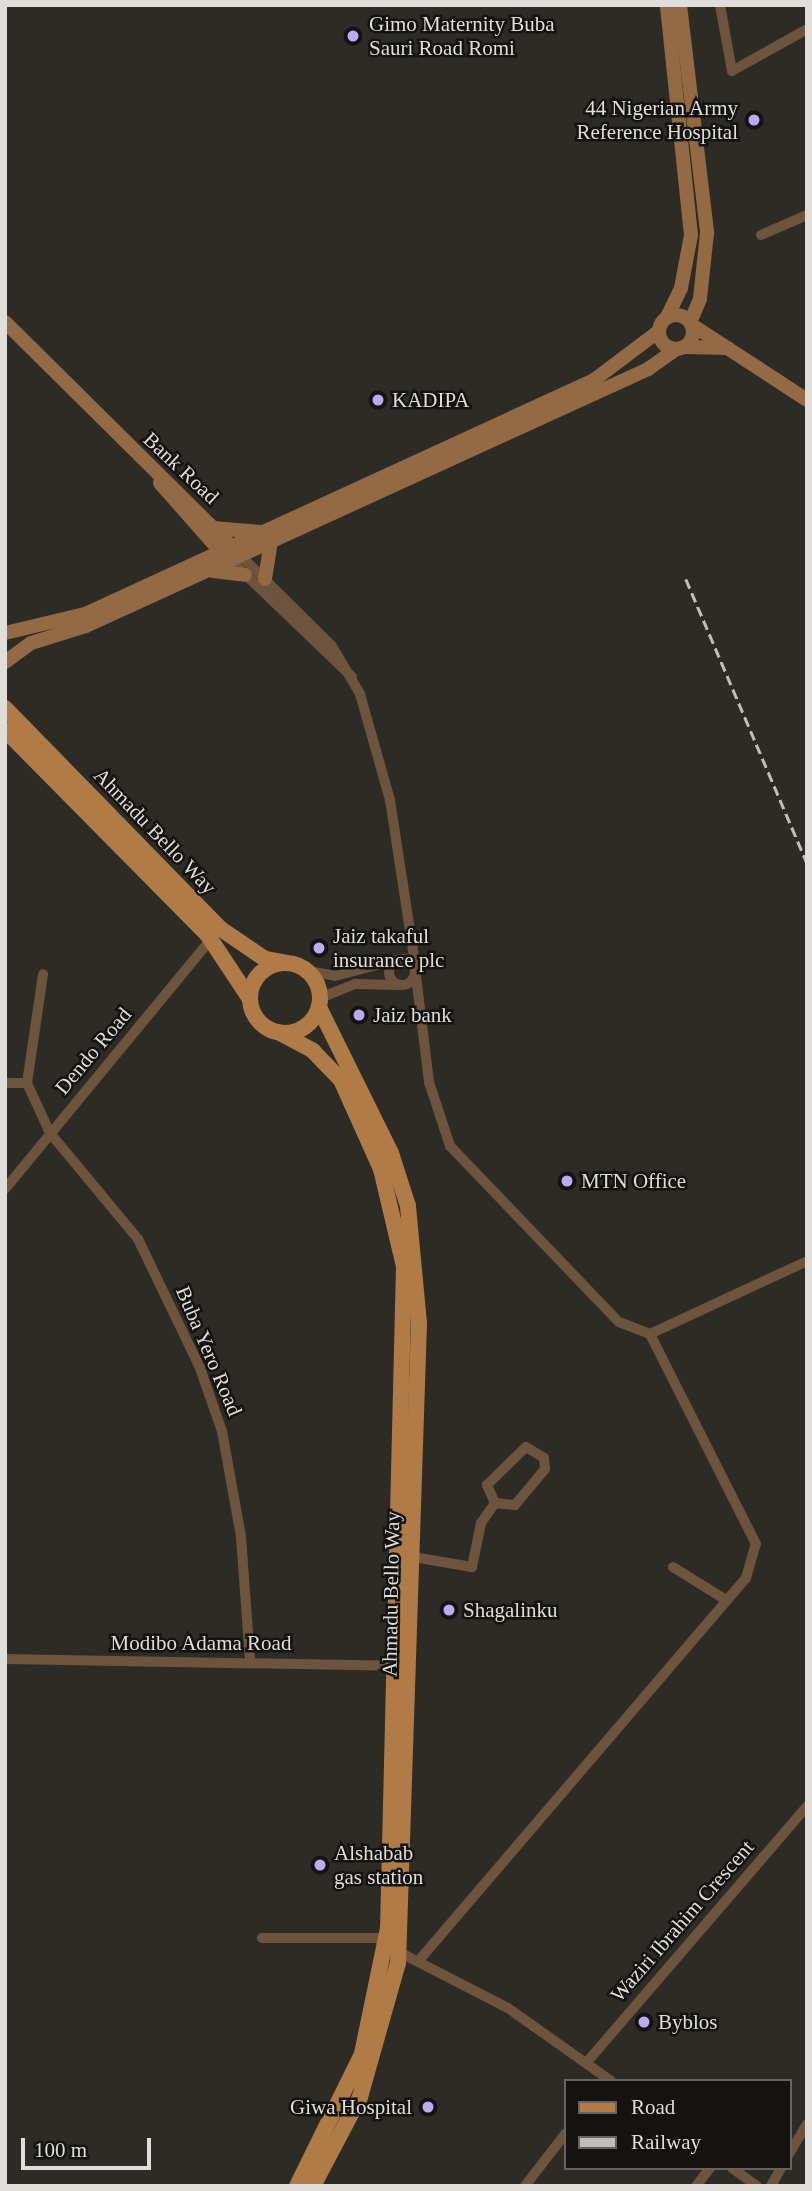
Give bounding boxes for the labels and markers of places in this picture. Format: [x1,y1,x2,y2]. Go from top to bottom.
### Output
place label: Gimo Maternity Buba Sauri Road Romi [369,11,554,61]
marker: Gimo Maternity Buba Sauri Road Romi [343,26,363,46]
place label: 44 Nigerian Army Reference Hospital [576,95,738,145]
marker: 44 Nigerian Army Reference Hospital [744,110,764,130]
place label: KADIPA [392,387,469,413]
marker: KADIPA [370,392,386,408]
place label: Jaiz takaful insurance plc [333,923,444,973]
marker: Jaiz takaful insurance plc [311,940,327,956]
place label: Jaiz bank [373,1002,452,1028]
marker: Jaiz bank [351,1007,367,1023]
place label: MTN Office [581,1168,686,1194]
marker: MTN Office [559,1173,575,1189]
place label: Shagalinku [463,1597,557,1623]
marker: Shagalinku [441,1602,457,1618]
place label: Alshabab gas station [334,1840,423,1890]
marker: Alshabab gas station [312,1857,328,1873]
place label: Byblos [658,2009,718,2035]
marker: Byblos [636,2014,652,2030]
place label: Giwa Hospital [290,2094,412,2120]
marker: Giwa Hospital [418,2097,438,2117]

